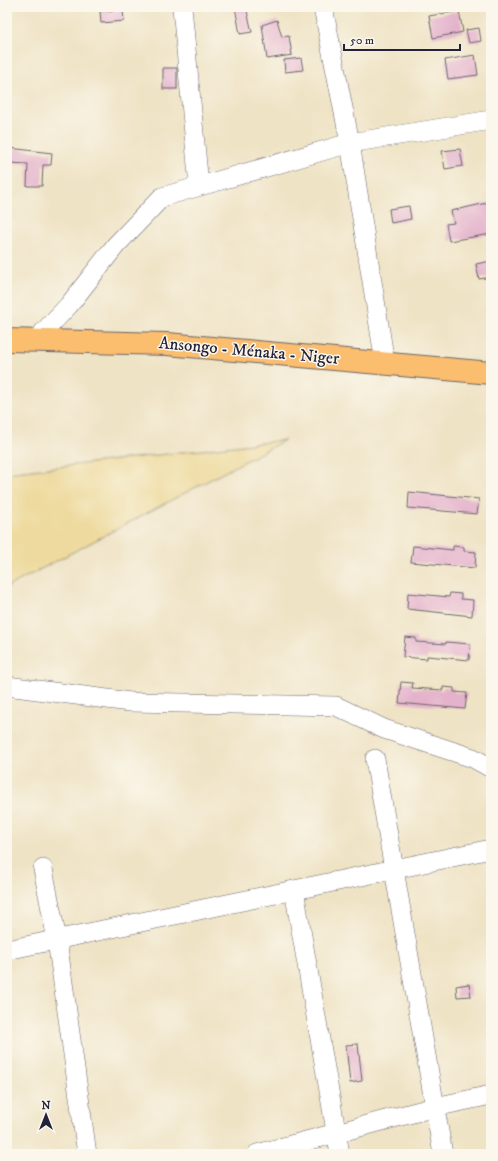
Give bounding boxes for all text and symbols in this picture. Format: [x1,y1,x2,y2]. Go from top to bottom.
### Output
scale bar [344,26,460,52]
text: 50 m [350,33,374,48]
street label: Ansongo - Ménaka - Niger [158,332,341,370]
north arrow [26,1095,66,1135]
text: N [41,1099,51,1113]

